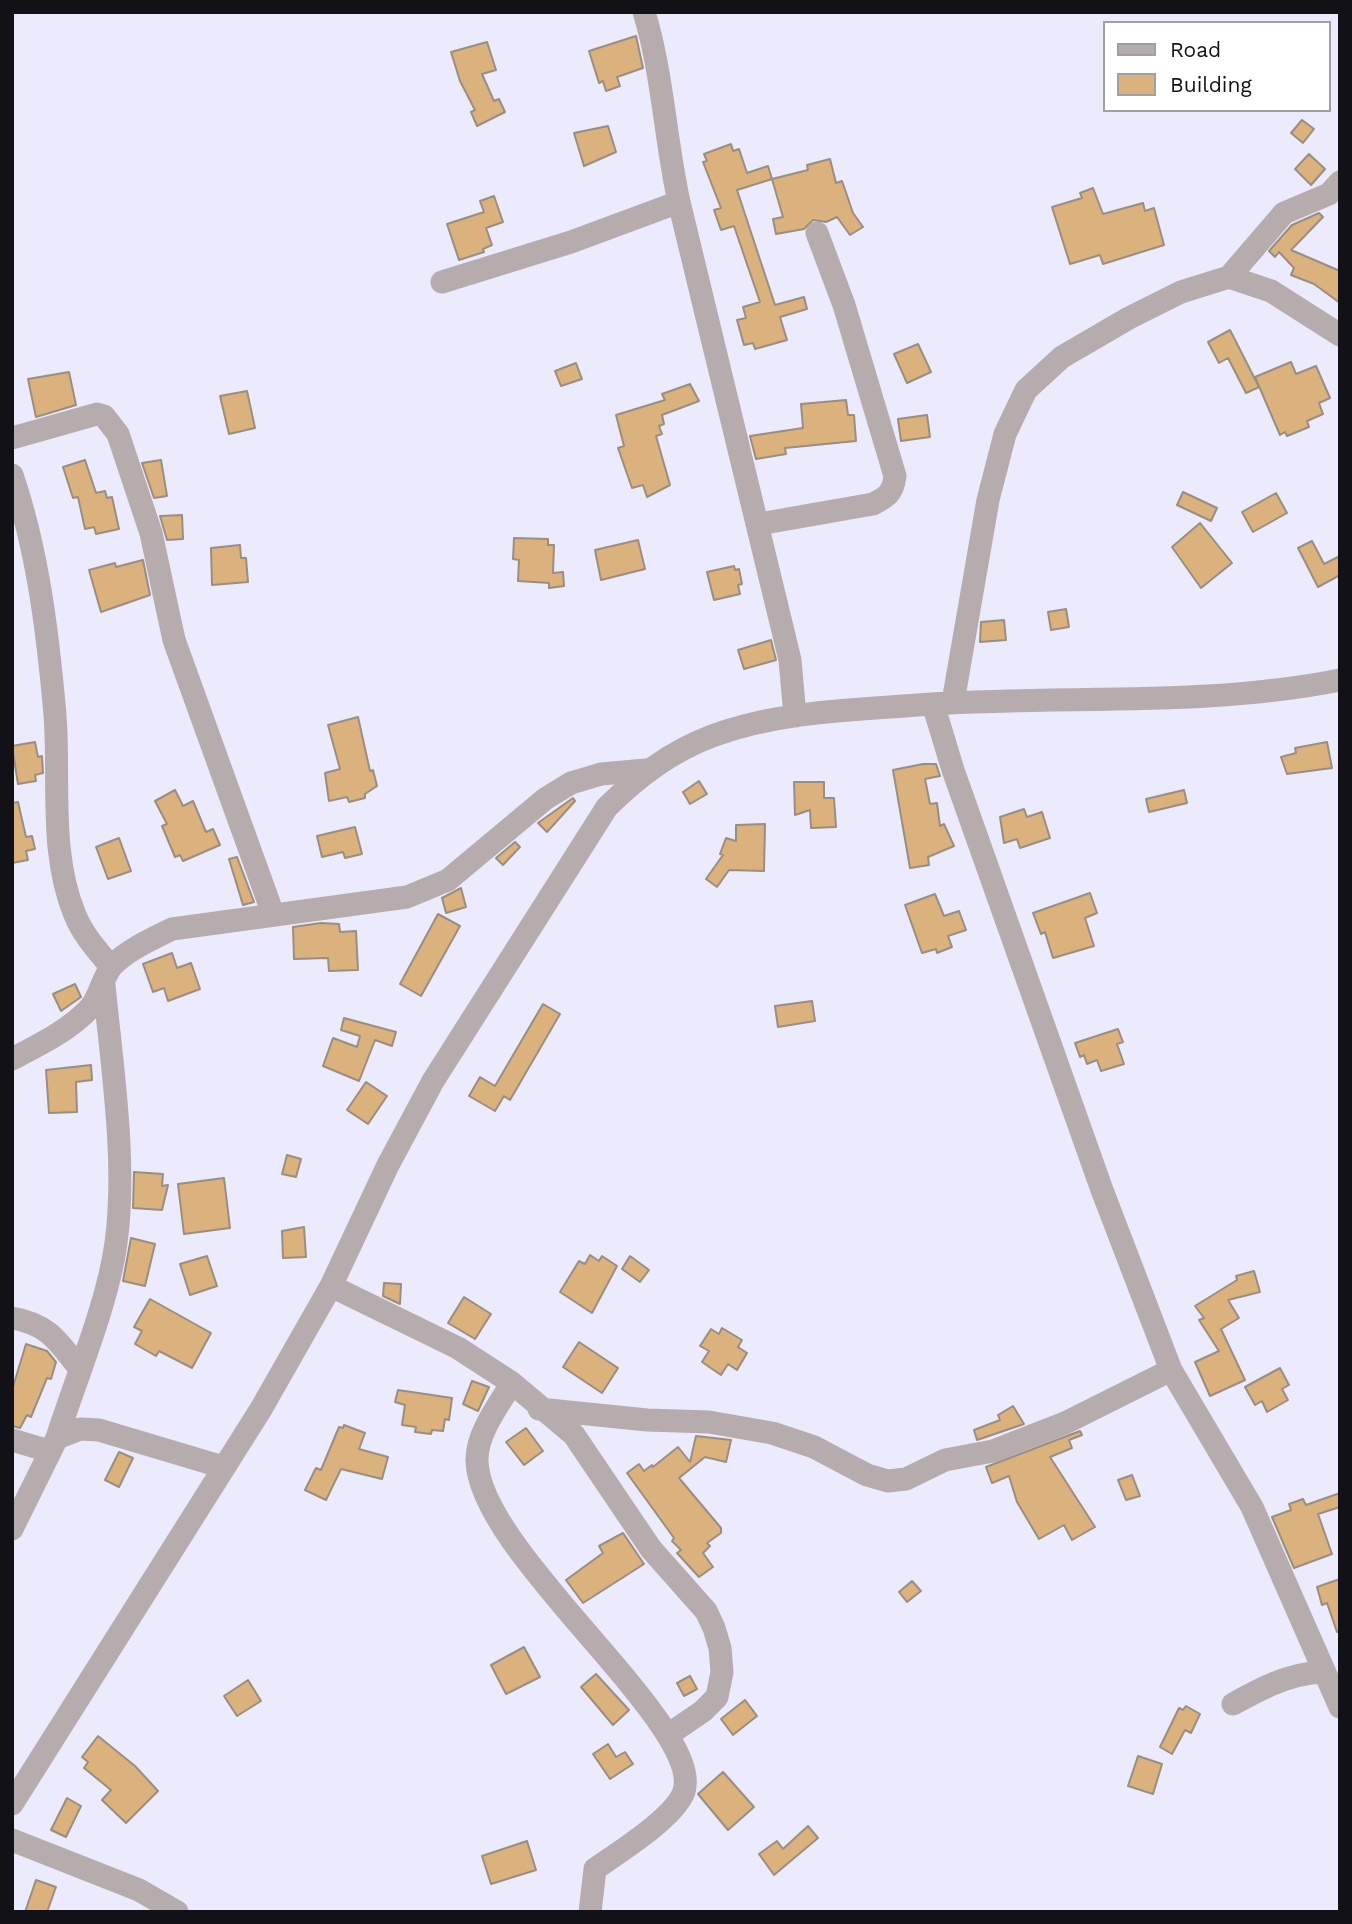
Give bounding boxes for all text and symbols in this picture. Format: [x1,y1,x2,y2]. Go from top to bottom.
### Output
legend [1104,21,1331,112]
text: Road [1170,37,1221,62]
text: Building [1170,72,1252,97]

